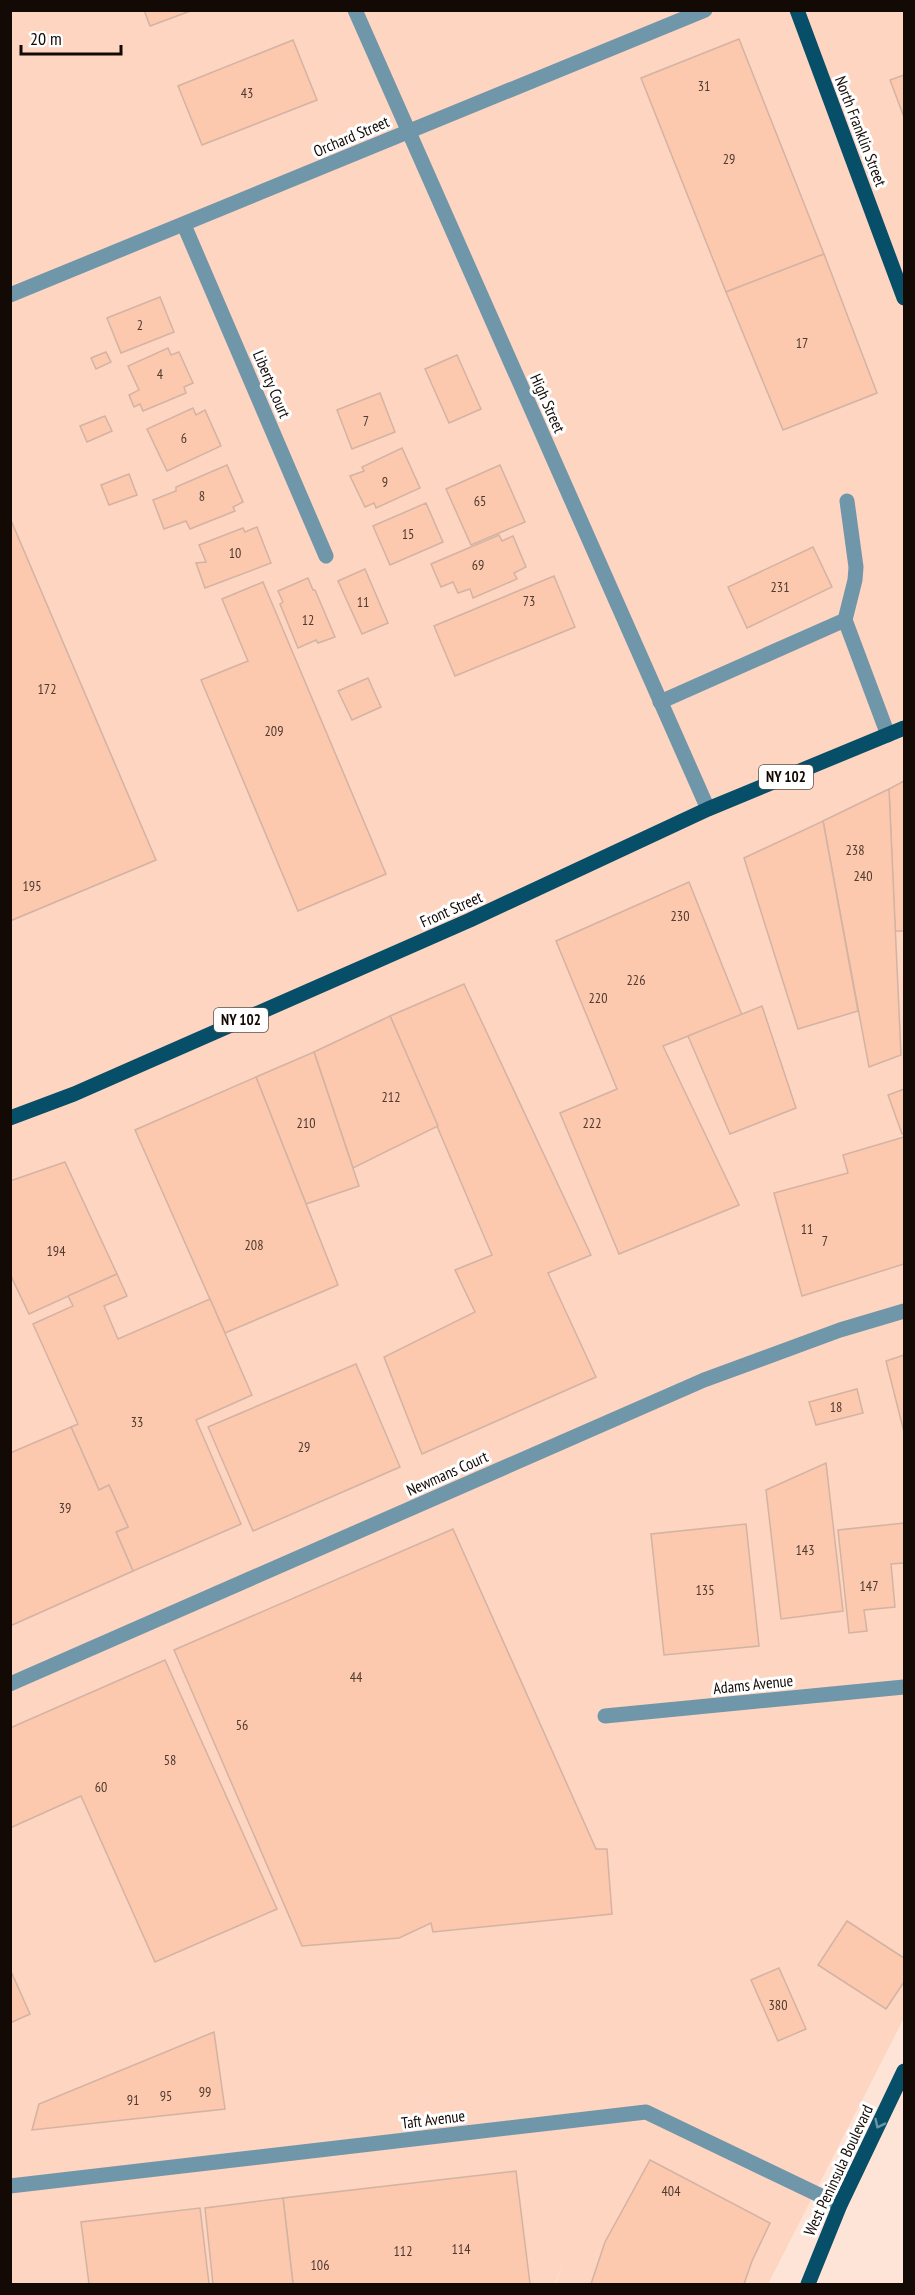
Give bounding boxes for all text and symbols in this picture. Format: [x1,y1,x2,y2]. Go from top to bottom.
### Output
scale bar [21,18,122,56]
text: 20 m [30,27,62,50]
street label: North Franklin Street [831,73,891,190]
house number: 31 [698,77,710,95]
house number: 43 [241,84,253,102]
street label: Orchard Street [310,111,392,161]
house number: 29 [723,150,735,168]
house number: 2 [137,316,143,334]
house number: 17 [796,334,808,352]
street label: Liberty Court [249,347,295,421]
house number: 4 [157,365,164,383]
street label: High Street [526,370,570,436]
house number: 7 [363,412,369,430]
house number: 6 [181,429,187,447]
house number: 9 [382,473,388,491]
house number: 8 [199,487,205,505]
house number: 65 [474,492,486,510]
house number: 15 [402,525,414,543]
house number: 10 [229,544,241,562]
house number: 69 [472,556,484,574]
house number: 231 [771,578,789,596]
house number: 73 [523,592,535,610]
house number: 11 [357,593,369,611]
house number: 12 [302,611,314,629]
house number: 172 [38,680,56,698]
house number: 209 [265,722,283,740]
road number: NY 102 [759,765,813,789]
house number: 238 [846,841,864,859]
house number: 240 [854,867,872,885]
house number: 195 [23,877,41,895]
street label: Front Street [417,886,486,932]
house number: 230 [671,907,689,925]
house number: 226 [627,971,645,989]
house number: 220 [589,989,607,1007]
road number: NY 102 [214,1008,268,1032]
house number: 212 [382,1088,400,1106]
house number: 210 [297,1114,315,1132]
house number: 222 [583,1114,601,1132]
house number: 11 [801,1220,813,1238]
house number: 7 [822,1232,828,1250]
house number: 208 [245,1236,263,1254]
house number: 194 [47,1242,66,1260]
house number: 18 [830,1398,842,1416]
house number: 33 [131,1413,143,1431]
house number: 29 [298,1438,310,1456]
street label: Newmans Court [403,1446,491,1500]
house number: 39 [59,1499,71,1517]
house number: 143 [796,1541,814,1559]
house number: 147 [860,1577,878,1595]
house number: 135 [696,1581,714,1599]
house number: 44 [350,1668,363,1686]
street label: Adams Avenue [712,1670,794,1698]
house number: 56 [236,1716,248,1734]
house number: 58 [164,1751,176,1769]
house number: 60 [95,1778,107,1796]
house number: 380 [769,1996,787,2014]
house number: 99 [199,2083,211,2101]
house number: 95 [160,2087,172,2105]
house number: 91 [127,2091,139,2109]
street label: West Peninsula Boulevard [799,2101,877,2239]
street label: Taft Avenue [400,2105,466,2133]
one-way arrow [874,2117,886,2128]
house number: 404 [662,2182,681,2200]
house number: 114 [452,2240,471,2258]
house number: 112 [394,2242,412,2260]
house number: 106 [311,2256,329,2274]

